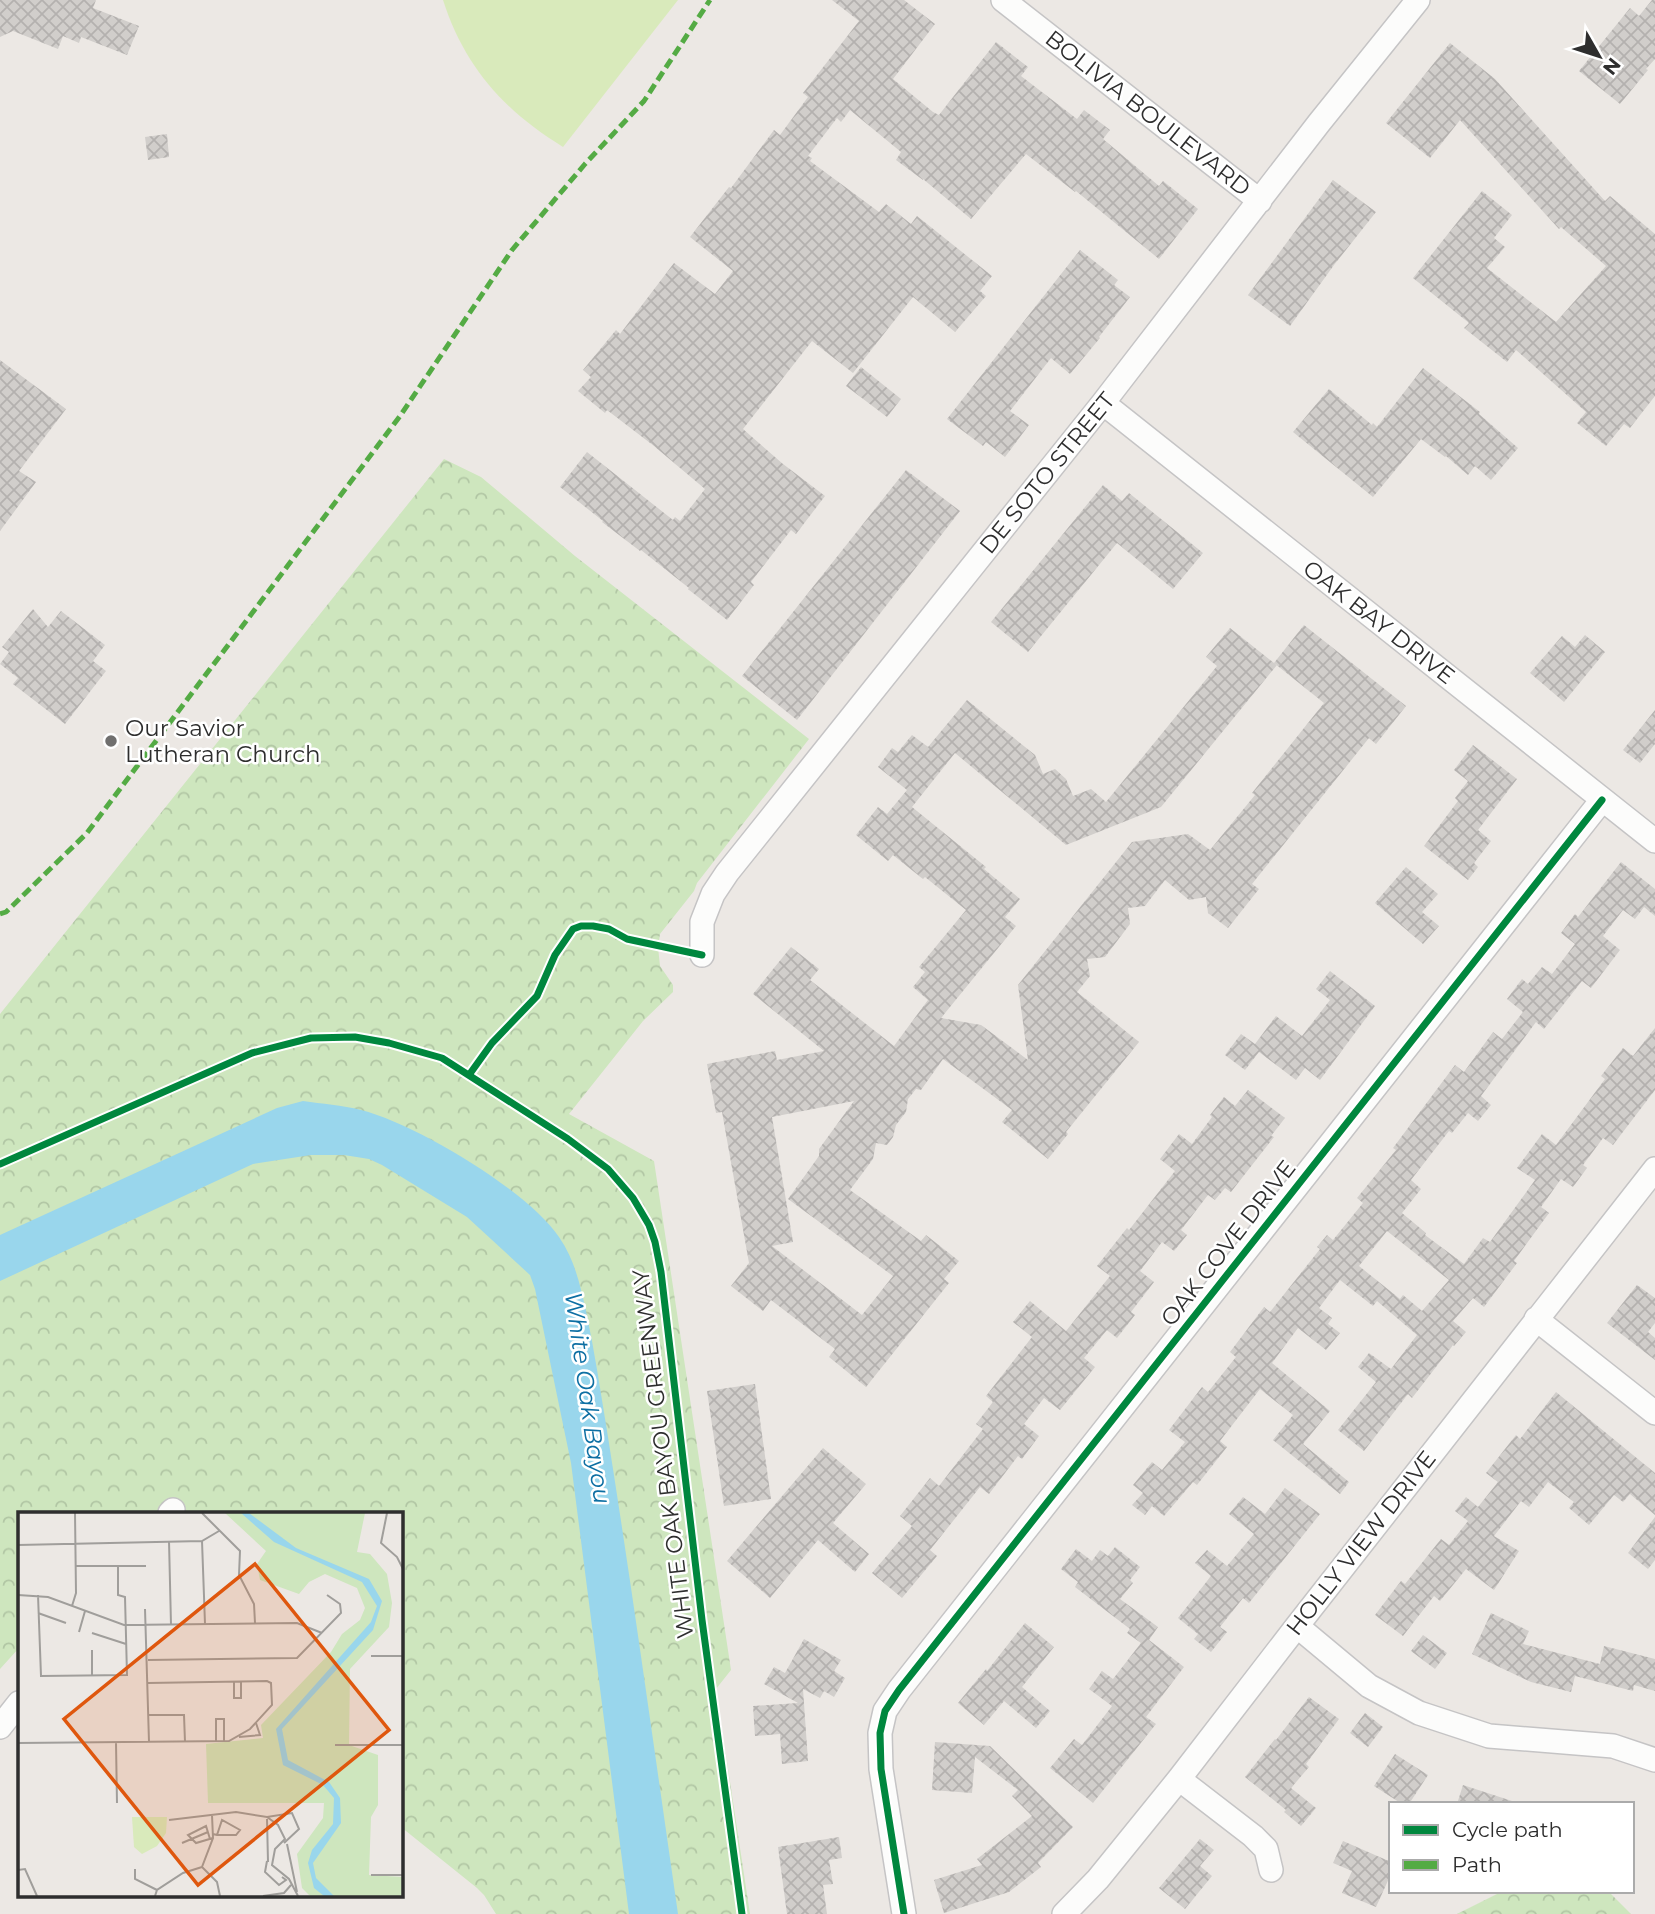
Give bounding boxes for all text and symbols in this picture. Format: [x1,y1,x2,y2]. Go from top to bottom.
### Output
north arrow [1564,21,1634,91]
street label: BOLIVIA BOULEVARD [1040,24,1256,202]
text: N [1598,53,1626,80]
street label: DE SOTO STREET [973,386,1121,559]
street label: OAK BAY DRIVE [1298,554,1460,690]
place label: Our Savior Lutheran Church [125,714,321,768]
marker: Our Savior Lutheran Church [103,733,119,749]
street label: OAK COVE DRIVE [1155,1155,1301,1331]
street label: WHITE OAK BAYOU GREENWAY [626,1267,700,1640]
water label: White Oak Bayou [559,1290,617,1506]
street label: HOLLY VIEW DRIVE [1280,1445,1442,1641]
inset map [18,1512,402,1896]
legend [1389,1802,1634,1893]
text: Cycle path [1452,1817,1563,1842]
text: Path [1452,1852,1502,1877]

